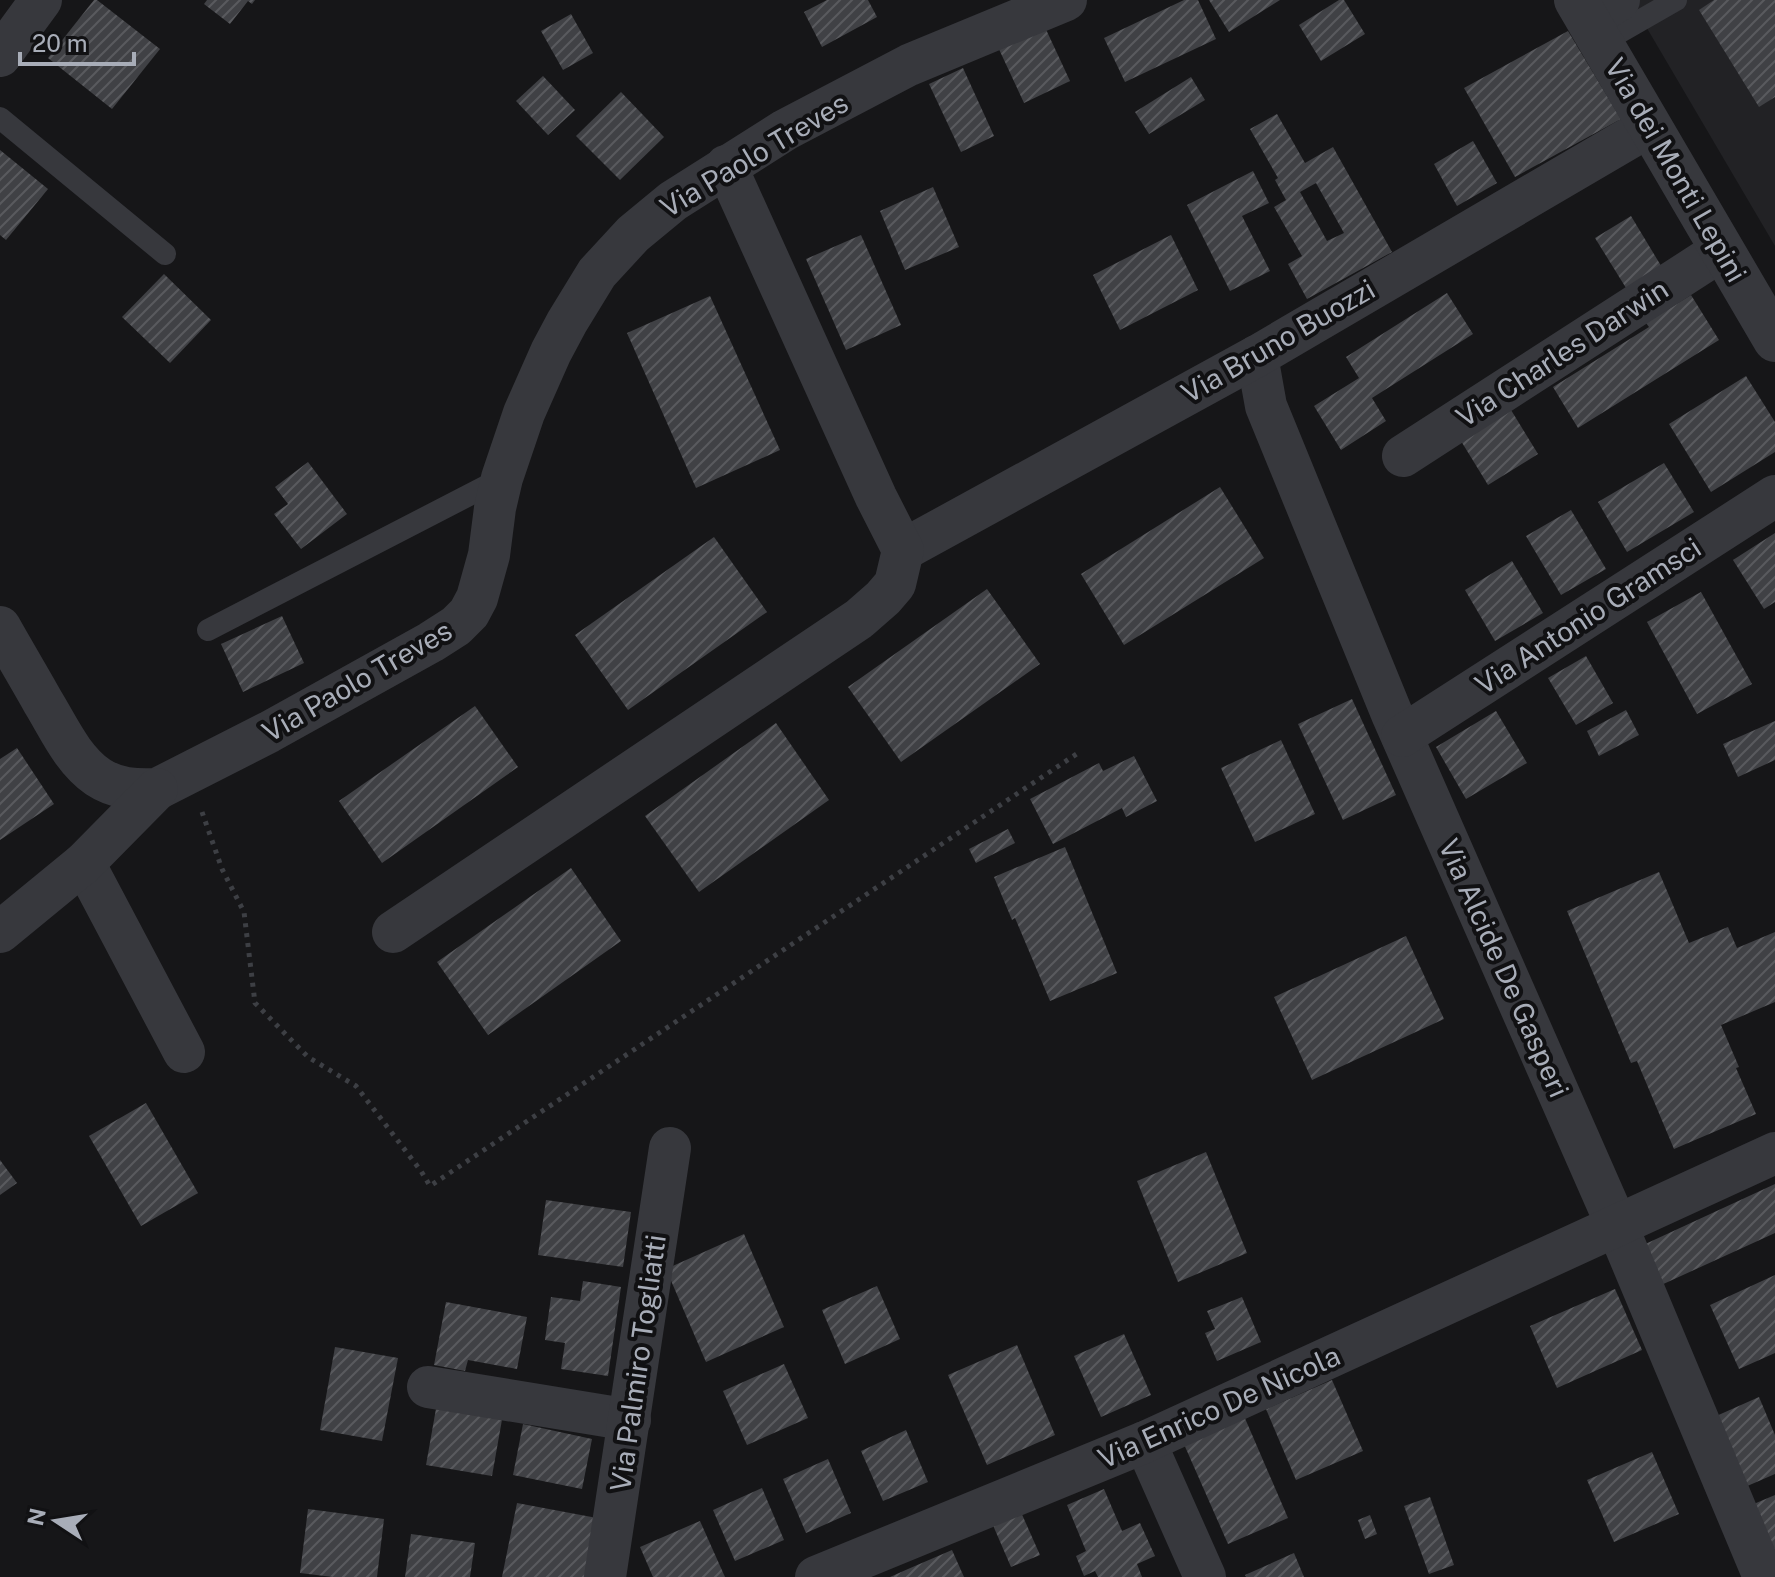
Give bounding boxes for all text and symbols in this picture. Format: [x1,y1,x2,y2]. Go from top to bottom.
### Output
scale bar [20,16,134,66]
text: 20 m [32,29,88,57]
street label: Via dei Monti Lepini [1599,52,1754,288]
street label: Via Paolo Treves [654,86,854,224]
street label: Via Bruno Buozzi [1175,272,1380,409]
street label: Via Charles Darwin [1450,272,1674,433]
street label: Via Antonio Gramsci [1469,530,1707,701]
street label: Via Paolo Treves [256,613,457,748]
street label: Via Alcide De Gasperi [1433,834,1576,1102]
street label: Via Palmiro Togliatti [603,1232,672,1494]
street label: Via Enrico De Nicola [1093,1338,1345,1475]
north arrow [16,1481,96,1561]
text: N [22,1506,51,1528]

